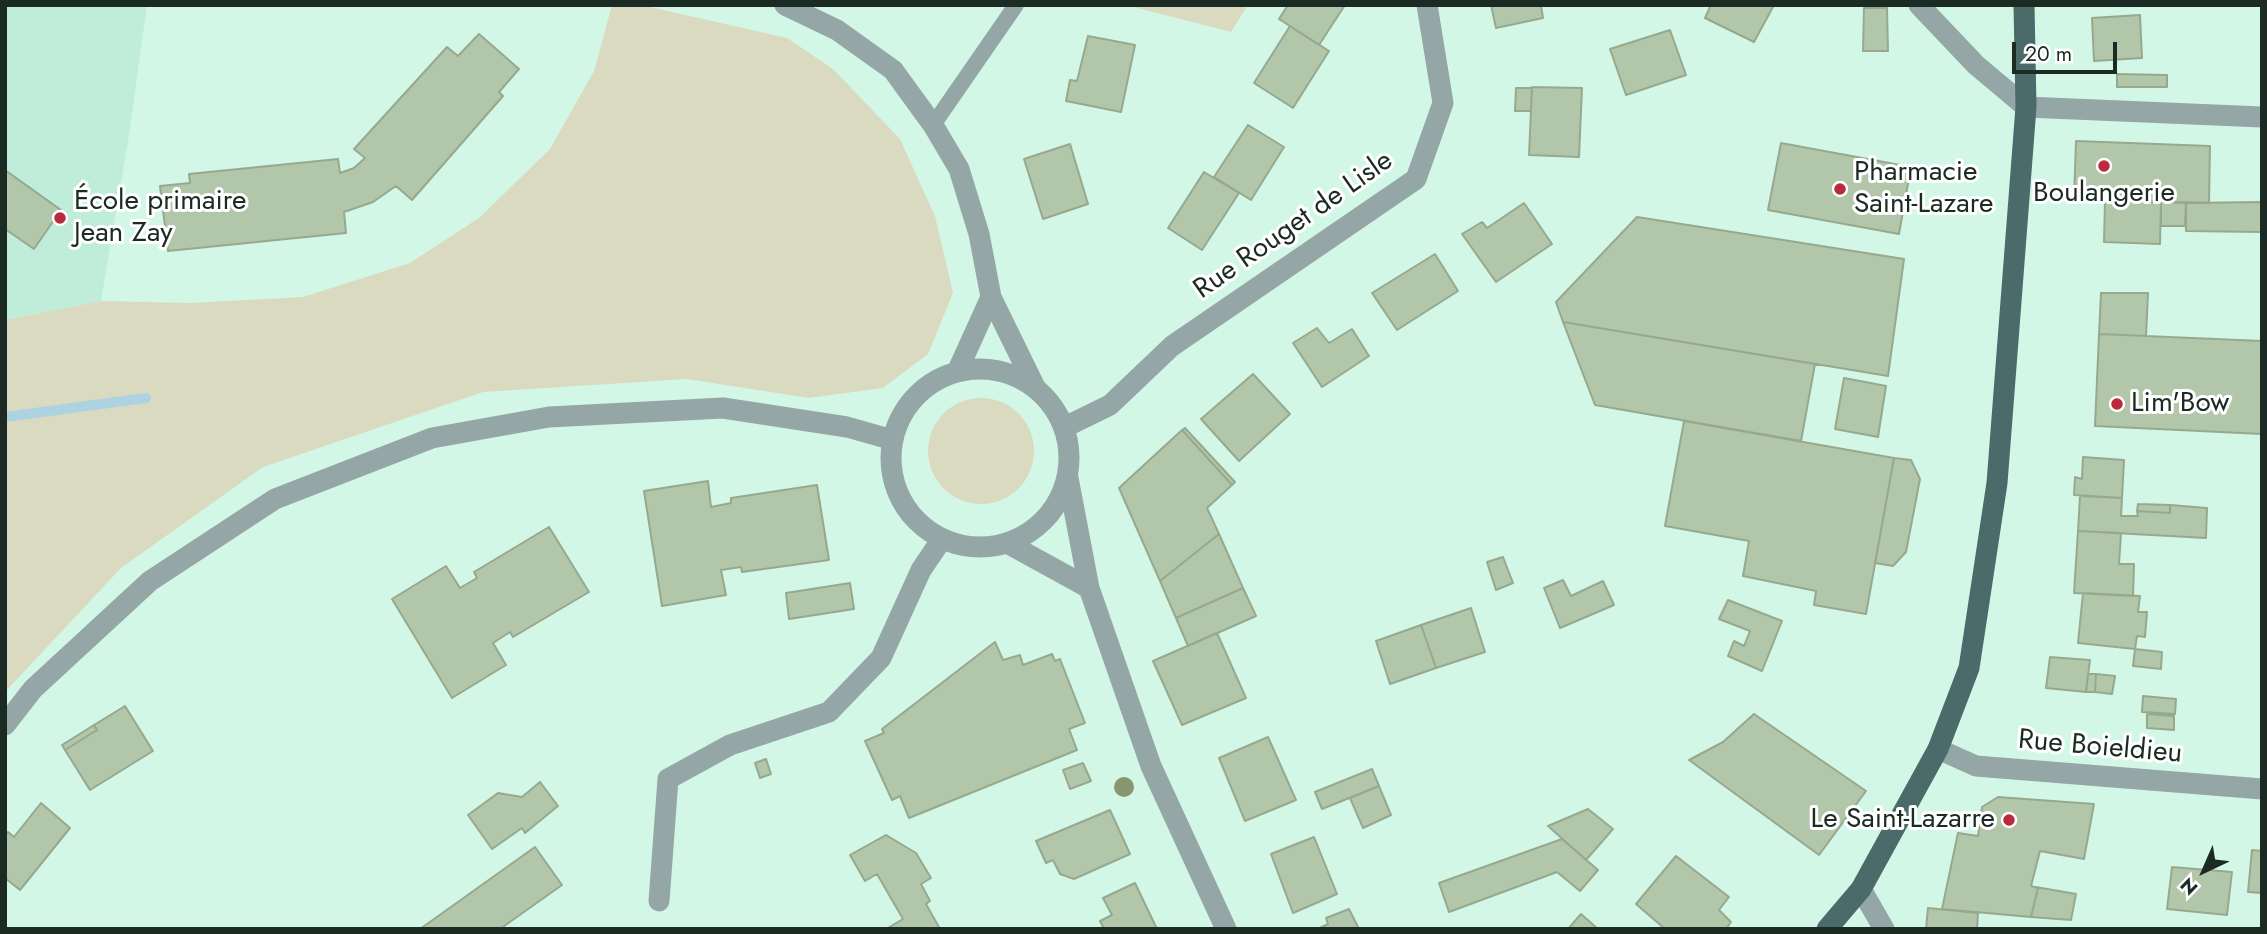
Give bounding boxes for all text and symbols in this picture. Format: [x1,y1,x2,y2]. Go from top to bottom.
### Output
scale bar [2015,28,2120,72]
text: 20 m [2025,39,2072,69]
street label: Rue Rouget de Lisle [1188,145,1400,307]
place label: Pharmacie Saint-Lazare [1854,156,1993,222]
marker: Boulangerie [2096,158,2112,174]
place label: Boulangerie [2033,177,2175,211]
marker: Pharmacie Saint-Lazare [1832,181,1848,197]
place label: École primaire Jean Zay [74,185,246,251]
marker: École primaire Jean Zay [52,210,68,226]
place label: Lim'Bow [2131,387,2229,421]
marker: Lim'Bow [2109,396,2125,412]
street label: Rue Boieldieu [2017,724,2183,772]
place label: Le Saint-Lazarre [1811,803,1995,837]
marker: Le Saint-Lazarre [2001,812,2017,828]
north arrow [2169,836,2239,906]
text: N [2174,872,2204,901]

